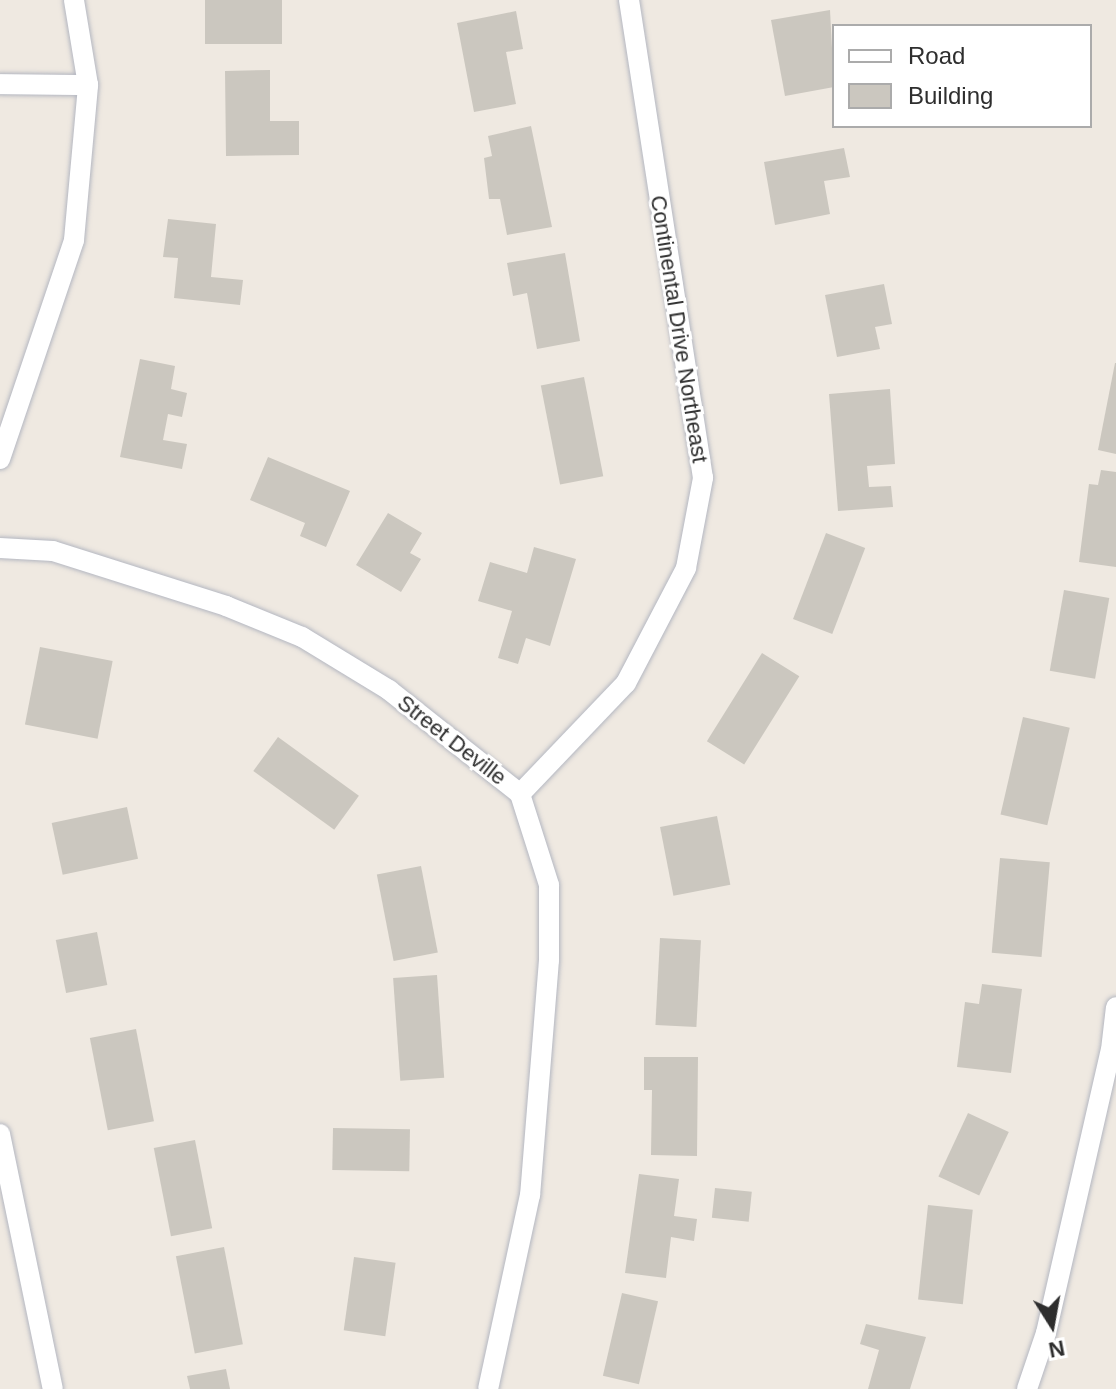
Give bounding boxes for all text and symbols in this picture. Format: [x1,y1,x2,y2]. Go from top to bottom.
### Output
legend [832,24,1092,128]
text: Road [908,42,965,69]
text: Building [908,82,993,109]
street label: Continental Drive Northeast [645,193,713,465]
street label: Street Deville [392,689,512,791]
north arrow [1012,1285,1092,1365]
text: N [1046,1335,1067,1363]

